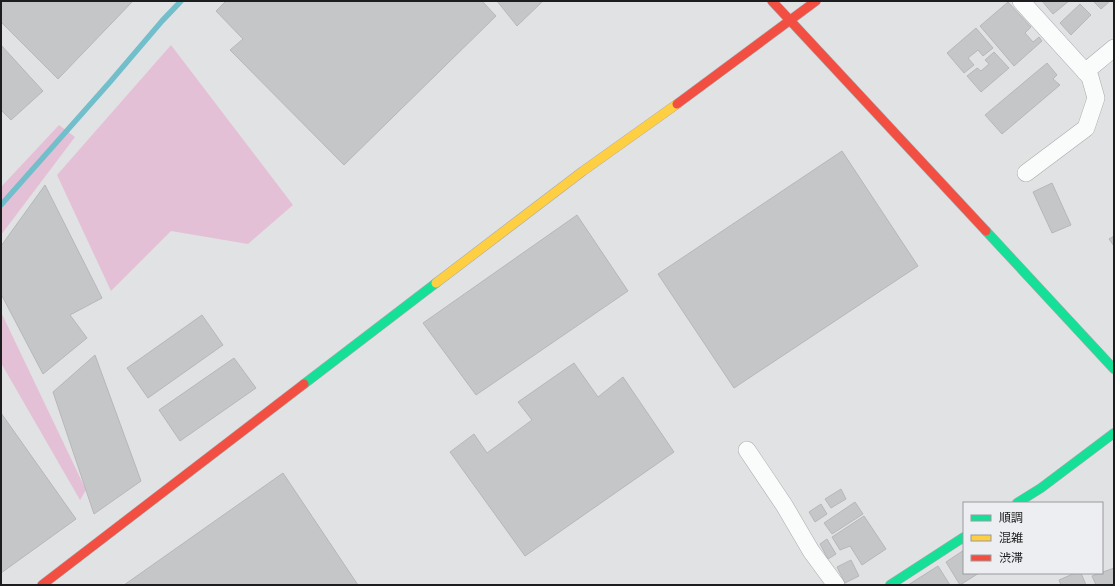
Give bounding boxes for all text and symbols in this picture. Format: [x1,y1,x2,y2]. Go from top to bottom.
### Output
legend [963,502,1103,574]
text: 順調 [999,509,1023,526]
text: 混雑 [999,529,1023,546]
text: 渋滞 [999,549,1023,566]

